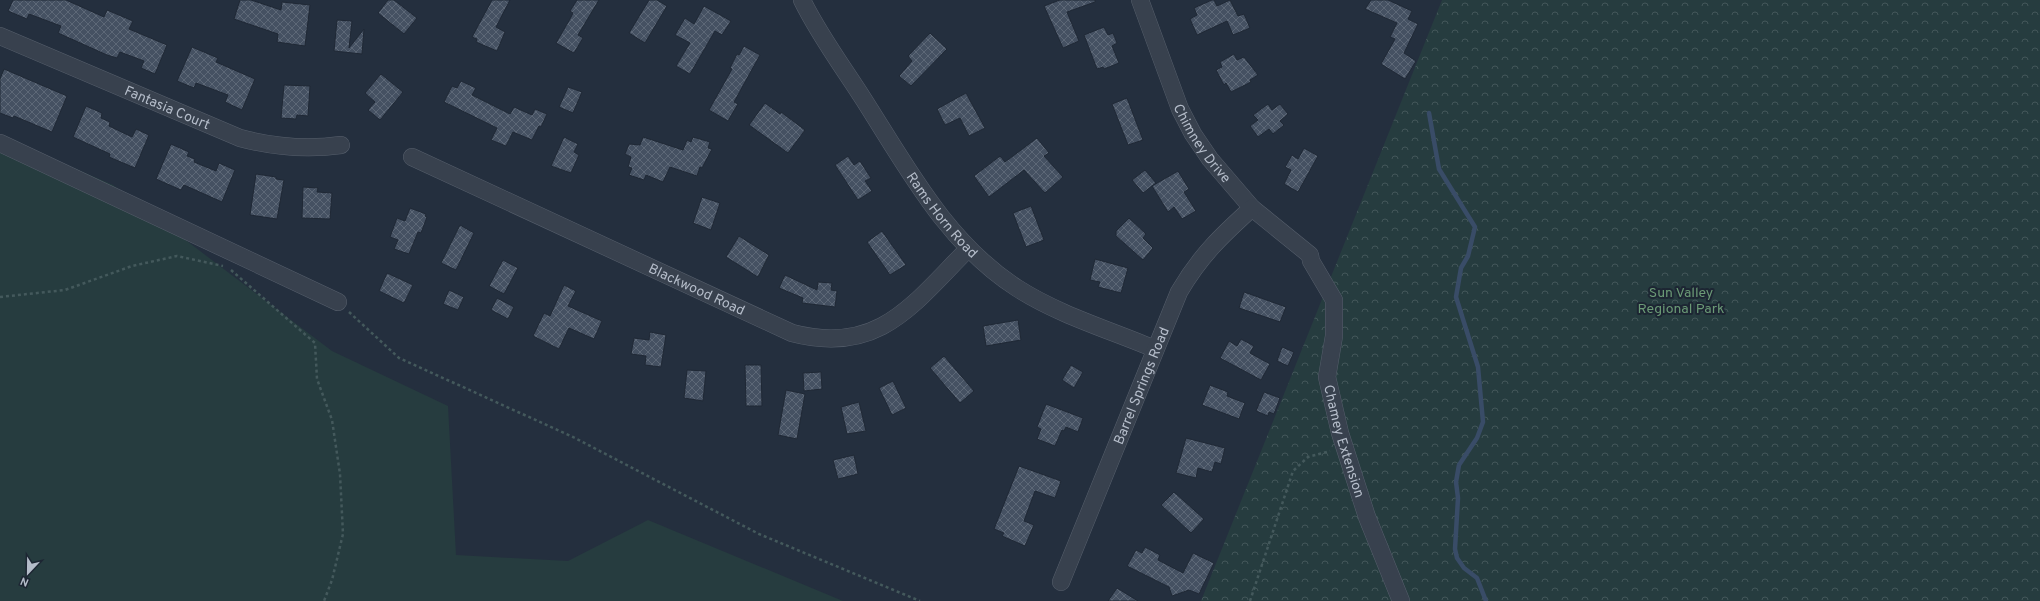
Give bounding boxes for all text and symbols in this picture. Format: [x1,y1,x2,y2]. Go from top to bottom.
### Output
street label: Fantasia Court [122,83,212,134]
street label: Chimney Drive [1169,102,1234,187]
street label: Rams Horn Road [902,170,981,262]
street label: Blackwood Road [645,261,747,320]
park label: Sun Valley Regional Park [1637,285,1725,318]
street label: Barrel Springs Road [1111,325,1174,447]
street label: Chamey Extension [1319,383,1367,500]
north arrow [8,553,48,593]
text: N [18,573,31,589]

